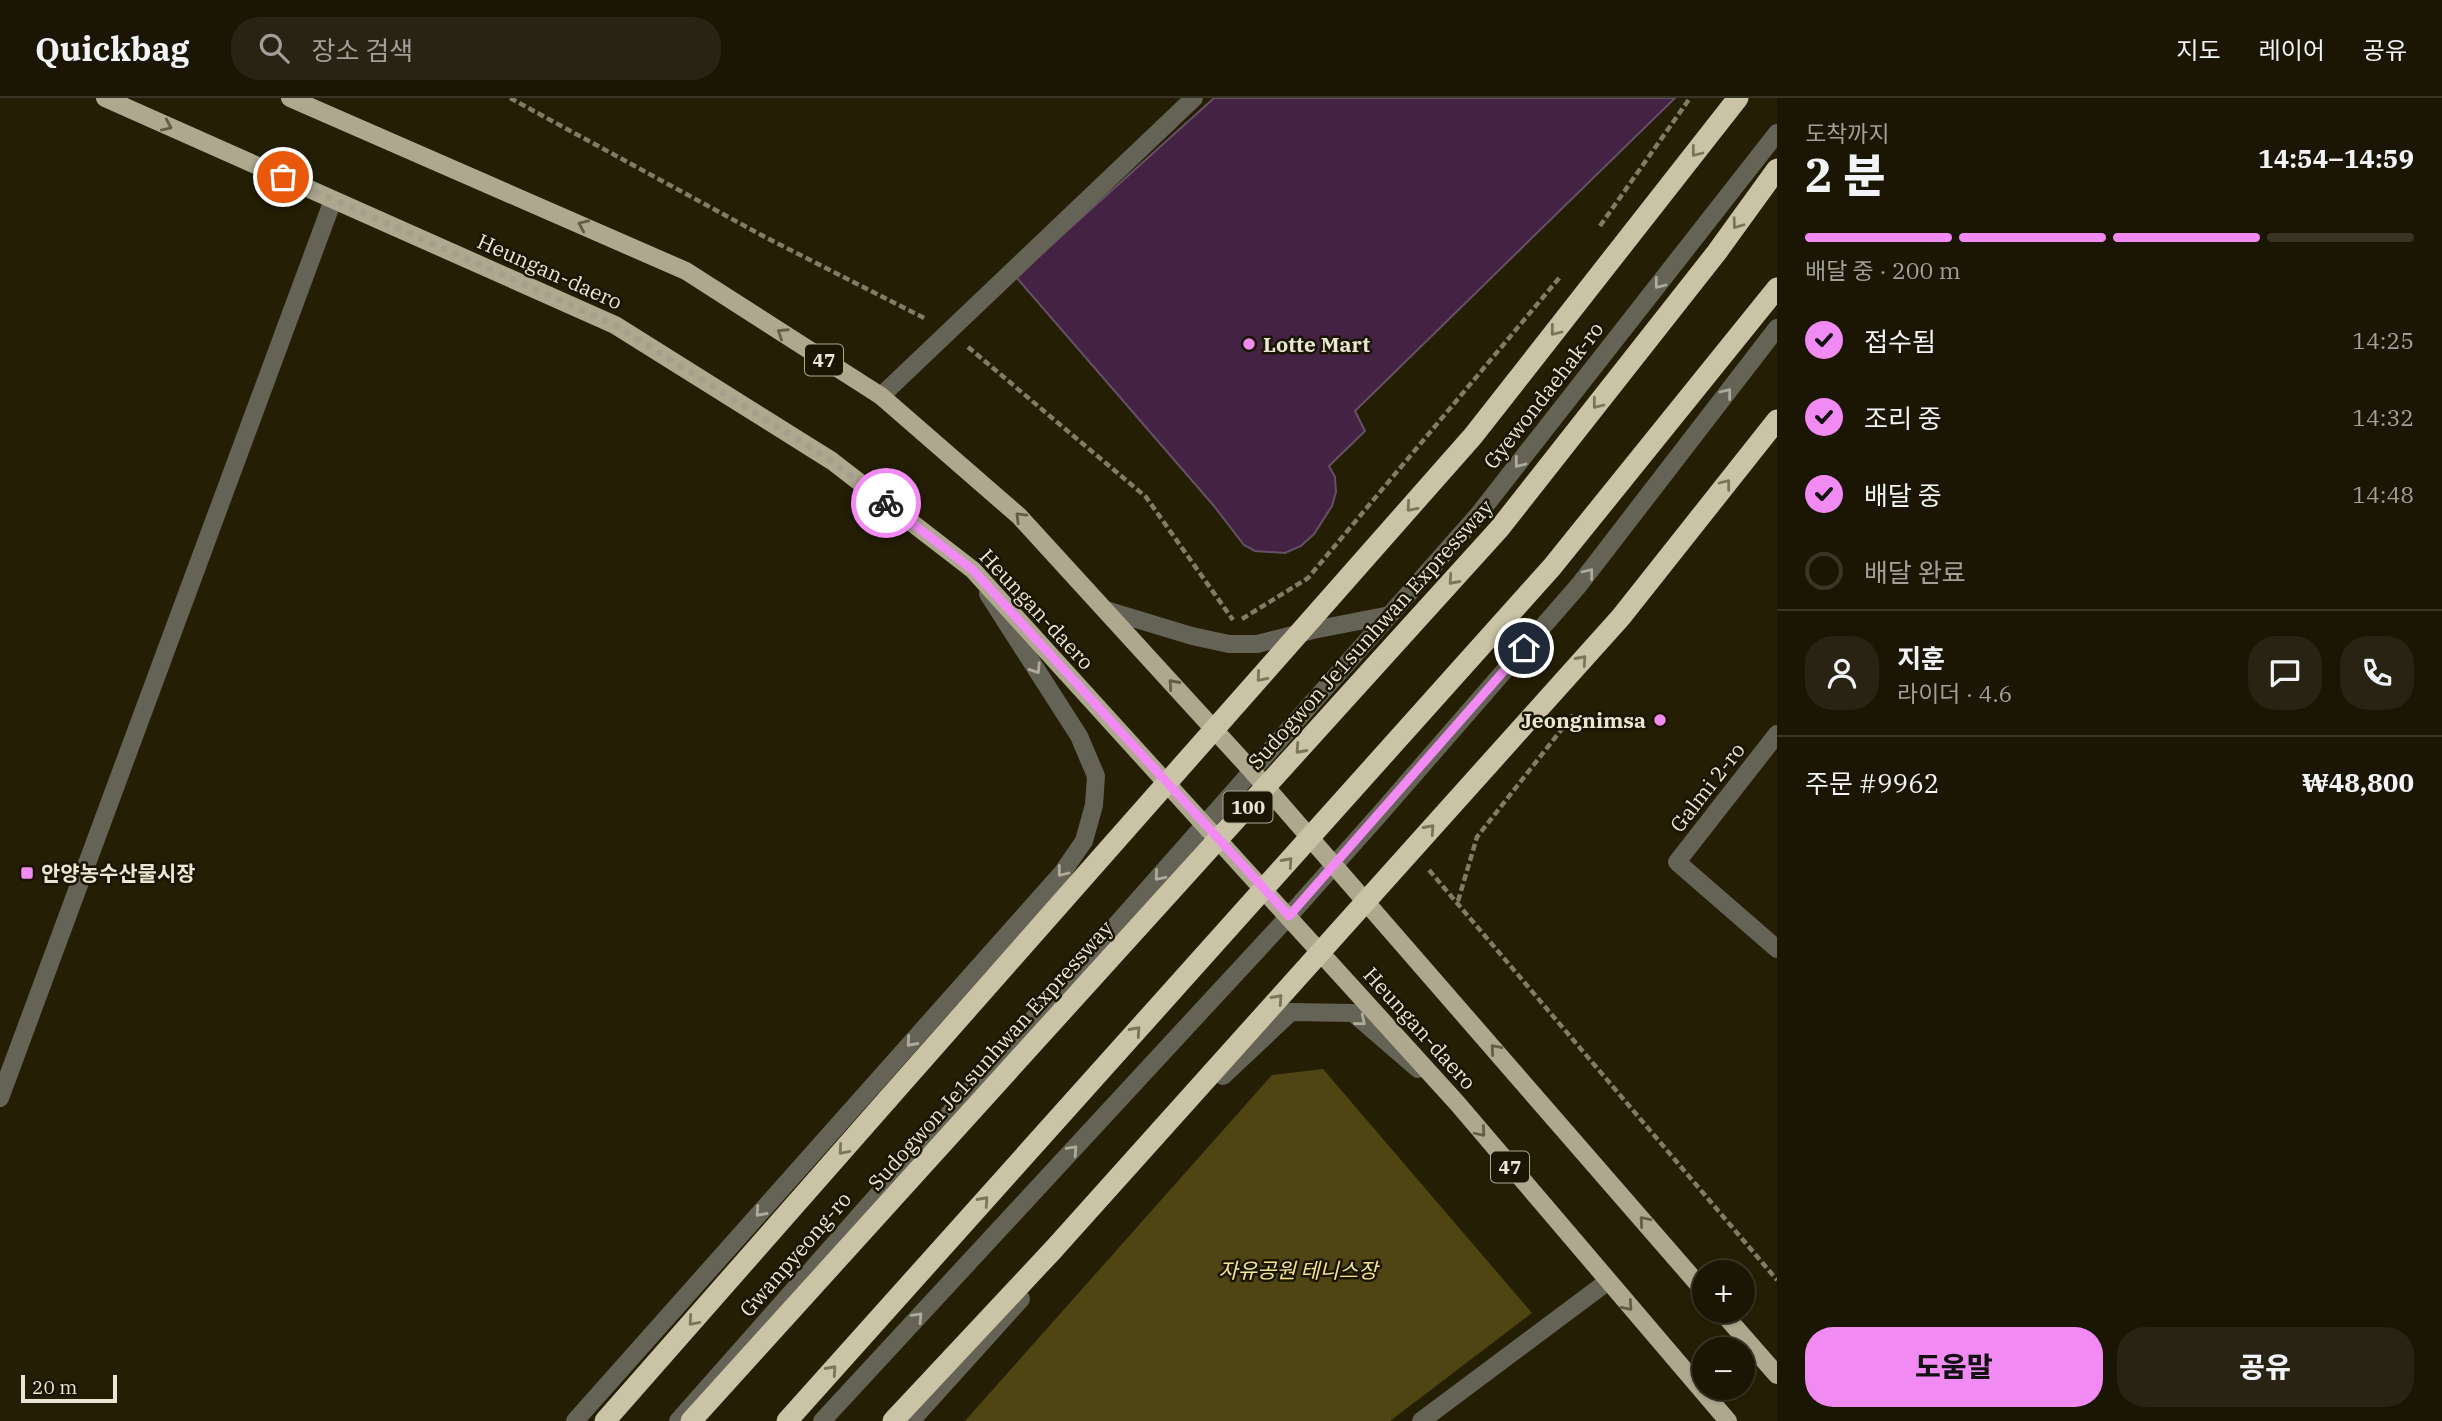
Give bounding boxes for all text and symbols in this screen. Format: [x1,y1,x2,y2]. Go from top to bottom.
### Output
search box [231,17,721,80]
text: Quickbag [35,27,189,70]
icon: search [255,29,293,67]
text: 장소 검색 [311,33,413,67]
text: 지도 [2176,34,2221,66]
text: 레이어 [2259,34,2325,66]
text: 공유 [2363,34,2407,66]
one-way arrow [160,118,172,132]
text: 도착까지 [1805,118,1890,148]
text: 14:54–14:59 [2258,141,2414,175]
one-way arrow [1691,144,1704,156]
text: 2 분 [1805,145,1886,205]
pin [253,147,313,207]
icon: bag [264,158,302,196]
one-way arrow [1733,216,1745,229]
one-way arrow [578,219,590,233]
street label: Heungan-daero [473,227,627,315]
text: 배달 중 · 200 m [1805,255,1961,285]
one-way arrow [1655,276,1668,288]
street label: Gyewondaehak-ro [1477,316,1609,474]
icon: check [1805,321,1843,359]
one-way arrow [1551,323,1564,336]
text: 접수됨 [1864,324,1936,358]
text: 14:25 [2352,325,2414,355]
one-way arrow [777,328,790,341]
place label: Lotte Mart [1263,330,1370,358]
marker: Lotte Mart [1241,336,1257,352]
road number: 47 [805,344,843,376]
one-way arrow [1719,388,1732,400]
one-way arrow [1593,396,1606,409]
icon: check [1805,398,1843,436]
text: 조리 중 [1864,401,1942,435]
text: 14:32 [2352,402,2414,432]
one-way arrow [1515,455,1528,467]
courier [851,468,921,538]
icon: check [1805,475,1843,513]
text: 배달 중 [1864,478,1942,512]
one-way arrow [1718,479,1730,492]
text: 14:48 [2352,479,2414,509]
icon: bike [867,484,905,522]
street label: Sudogwon Je1sunhwan Expressway [1241,493,1499,775]
one-way arrow [1407,498,1419,511]
one-way arrow [1015,512,1028,525]
street label: Heungan-daero [974,542,1100,676]
text: 배달 완료 [1864,555,1966,589]
one-way arrow [1580,568,1593,581]
one-way arrow [1449,572,1461,585]
pin [1494,618,1554,678]
icon: home [1505,629,1543,667]
button: person [1805,636,1879,710]
button: chat [2248,636,2322,710]
button: phone [2340,636,2414,710]
text: 지훈 [1897,641,1945,675]
one-way arrow [1574,655,1586,668]
one-way arrow [1027,661,1040,674]
one-way arrow [1256,669,1269,682]
text: 라이더 · 4.6 [1897,678,2012,708]
one-way arrow [1169,680,1182,693]
place label: Jeongnimsa [1521,706,1646,734]
marker: Jeongnimsa [1652,712,1668,728]
street label: Galmi 2-ro [1663,736,1751,838]
one-way arrow [1296,740,1309,753]
text: ₩48,800 [2302,765,2414,799]
text: 주문 #9962 [1805,766,1939,800]
road number: 100 [1224,792,1272,822]
one-way arrow [1422,825,1434,838]
one-way arrow [1280,857,1292,870]
place label: 안양농수산물시장 [41,859,196,887]
one-way arrow [1057,864,1070,876]
marker: 안양농수산물시장 [19,865,35,881]
one-way arrow [1155,868,1167,881]
street label: Sudogwon Je1sunhwan Expressway [861,914,1119,1196]
street label: Heungan-daero [1357,961,1483,1095]
one-way arrow [1270,994,1283,1007]
one-way arrow [1354,1012,1366,1025]
one-way arrow [1128,1026,1140,1039]
one-way arrow [907,1034,919,1047]
one-way arrow [1491,1044,1503,1057]
one-way arrow [1473,1123,1485,1136]
one-way arrow [839,1142,851,1155]
one-way arrow [1064,1145,1077,1158]
road number: 47 [1491,1152,1529,1182]
street label: Gwanpyeong-ro [733,1185,857,1323]
one-way arrow [976,1196,988,1209]
one-way arrow [756,1204,768,1217]
one-way arrow [1640,1216,1652,1229]
park label: 자유공원 테니스장 [1218,1256,1380,1284]
map controls [1692,1260,1755,1400]
button: + [1692,1260,1755,1323]
one-way arrow [1620,1297,1632,1310]
one-way arrow [910,1312,922,1325]
one-way arrow [689,1313,701,1326]
button: 도움말 [1805,1327,2103,1407]
button: 공유 [2117,1327,2414,1407]
button: − [1692,1337,1755,1400]
one-way arrow [824,1365,837,1378]
scale bar [21,1372,117,1404]
text: 20 m [32,1375,77,1399]

